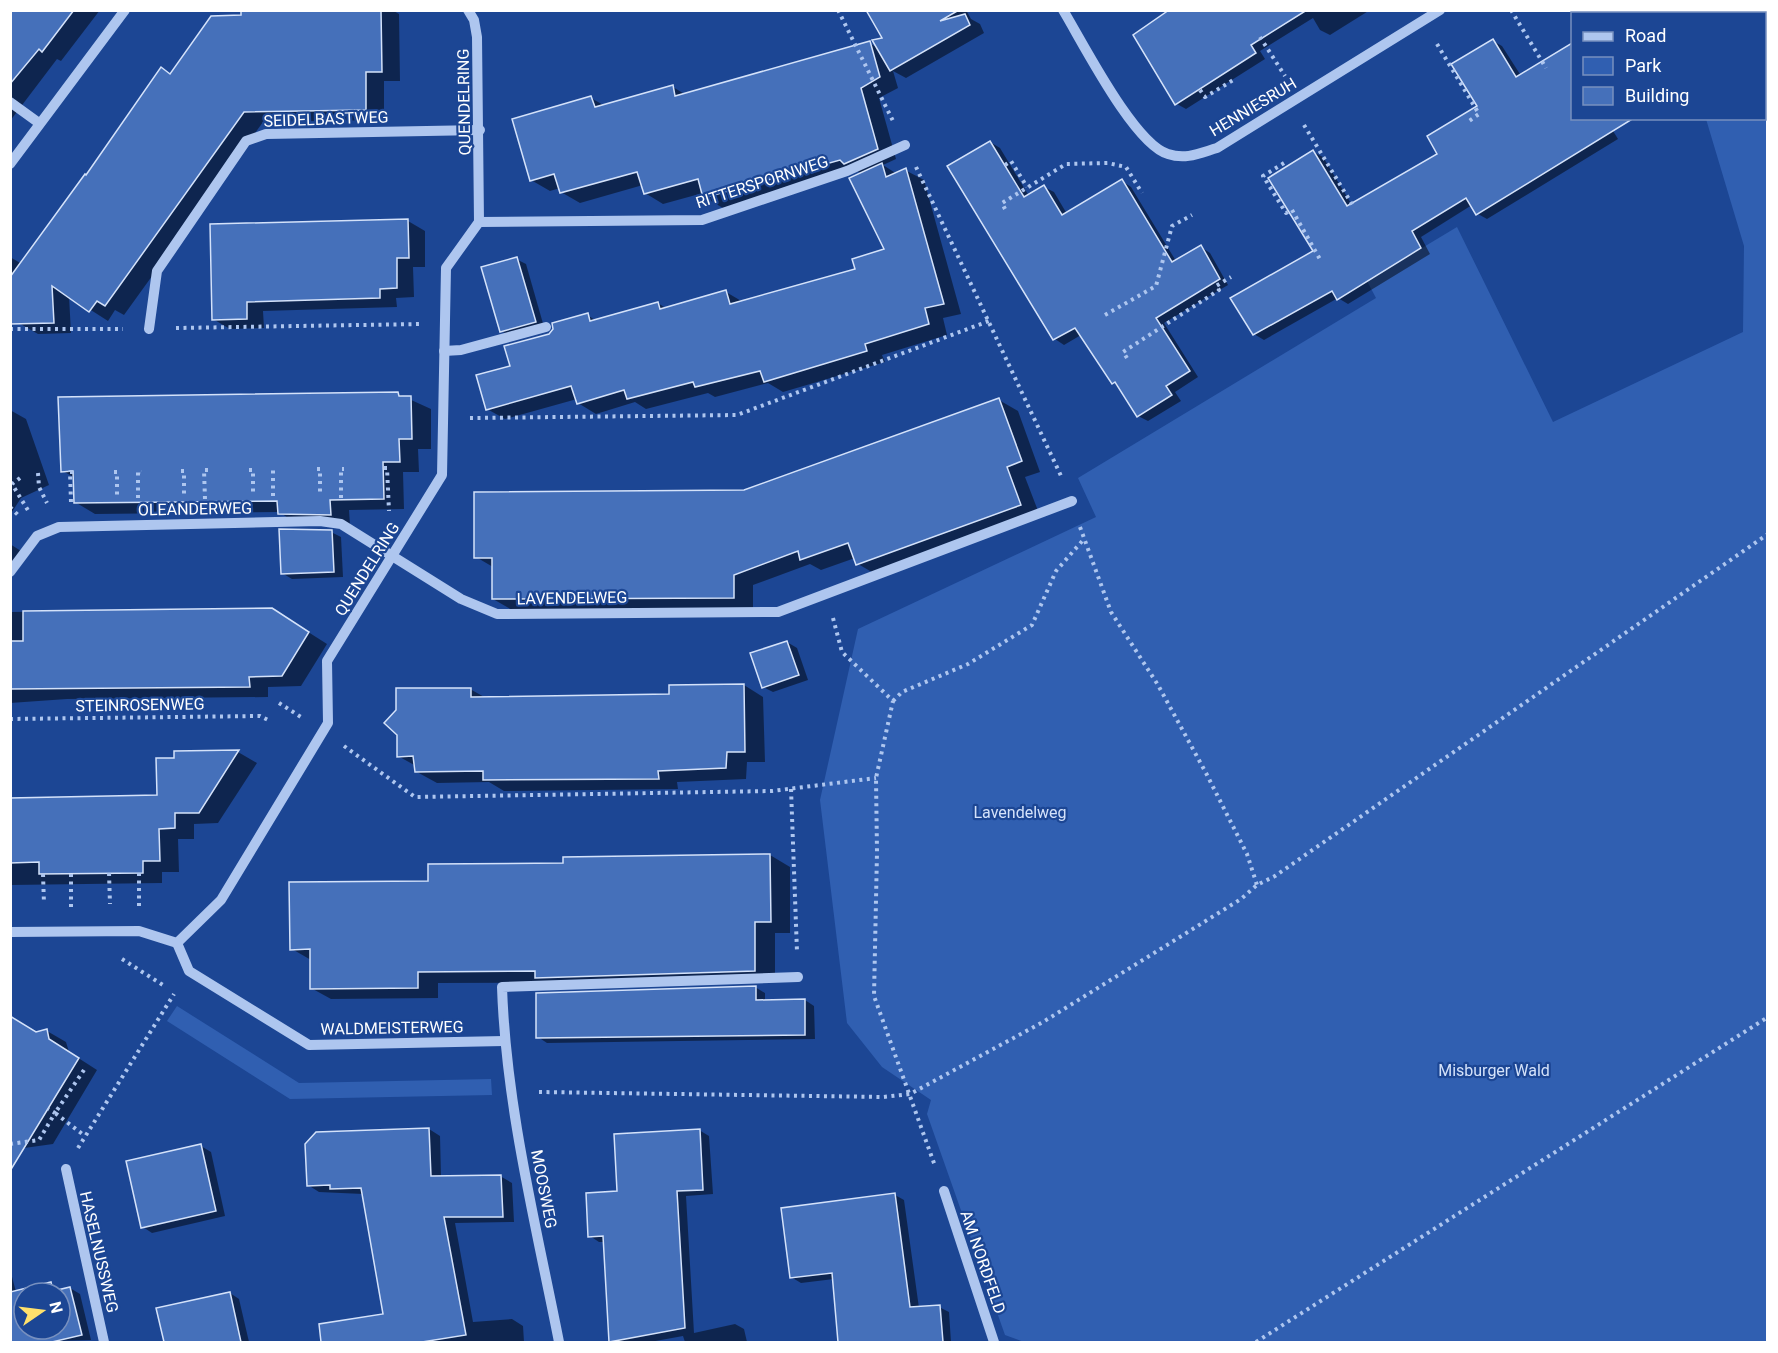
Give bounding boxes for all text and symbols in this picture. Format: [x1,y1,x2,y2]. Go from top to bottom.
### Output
legend [1571,12,1766,120]
text: Road [1625,25,1666,46]
street label: QUENDELRING [454,49,474,155]
text: Park [1625,55,1662,76]
street label: HENNIESRUH [1206,74,1300,140]
text: Building [1625,85,1689,106]
street label: SEIDELBASTWEG [263,107,389,131]
street label: RITTERSPORNWEG [693,152,831,212]
street label: OLEANDERWEG [138,499,252,519]
street label: QUENDELRING [331,519,403,619]
street label: LAVENDELWEG [517,588,627,608]
street label: STEINROSENWEG [75,694,205,716]
park label: Lavendelweg [973,803,1067,822]
street label: WALDMEISTERWEG [320,1017,464,1039]
park label: Misburger Wald [1438,1061,1550,1080]
street label: MOOSWEG [527,1148,561,1230]
street label: HASELNUSSWEG [76,1189,122,1315]
street label: AM NORDFELD [956,1208,1010,1316]
north arrow [12,1281,72,1341]
text: N [45,1300,67,1315]

